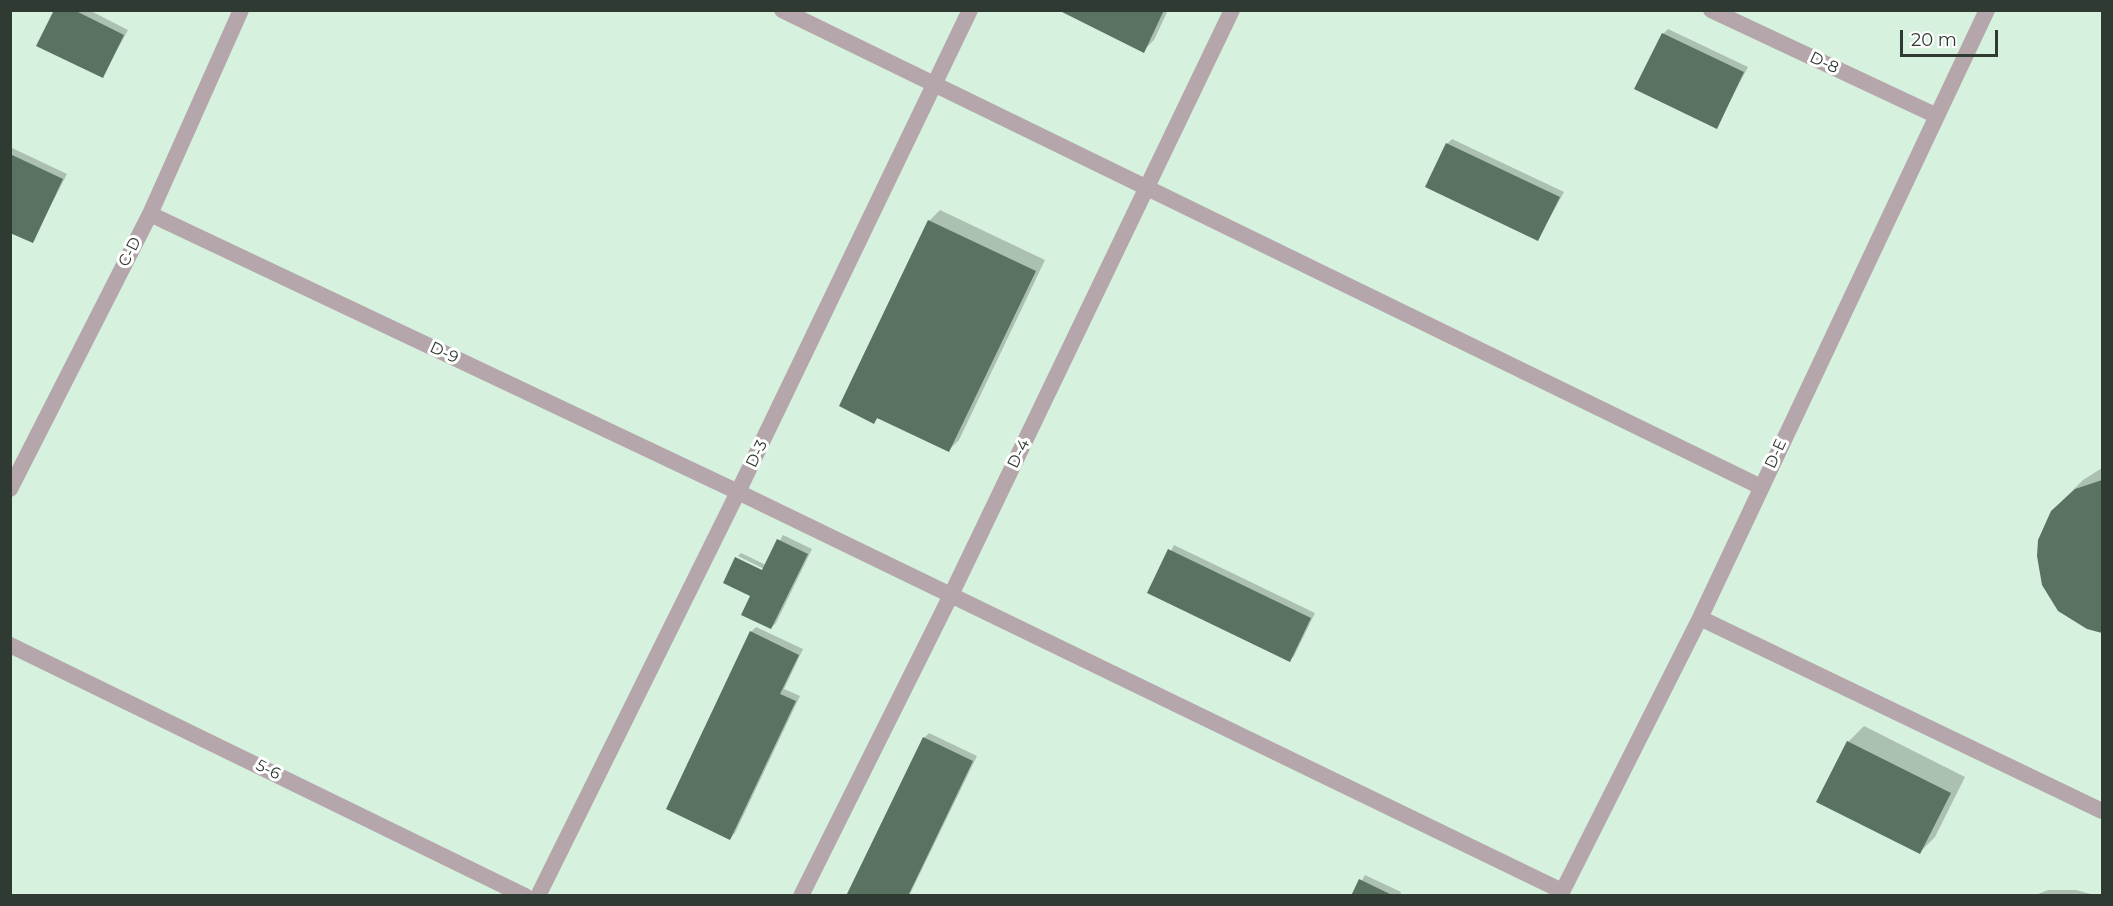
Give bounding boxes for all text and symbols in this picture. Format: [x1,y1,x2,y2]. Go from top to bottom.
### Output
scale bar [1903,18,2000,56]
text: 20 m [1911,29,1957,51]
street label: D-8 [1807,48,1841,78]
street label: C-D [114,234,146,270]
street label: D-9 [427,338,461,368]
street label: D-4 [1004,436,1034,472]
street label: D-E [1761,436,1791,472]
street label: D-3 [742,437,772,471]
street label: 5-6 [253,756,283,784]

